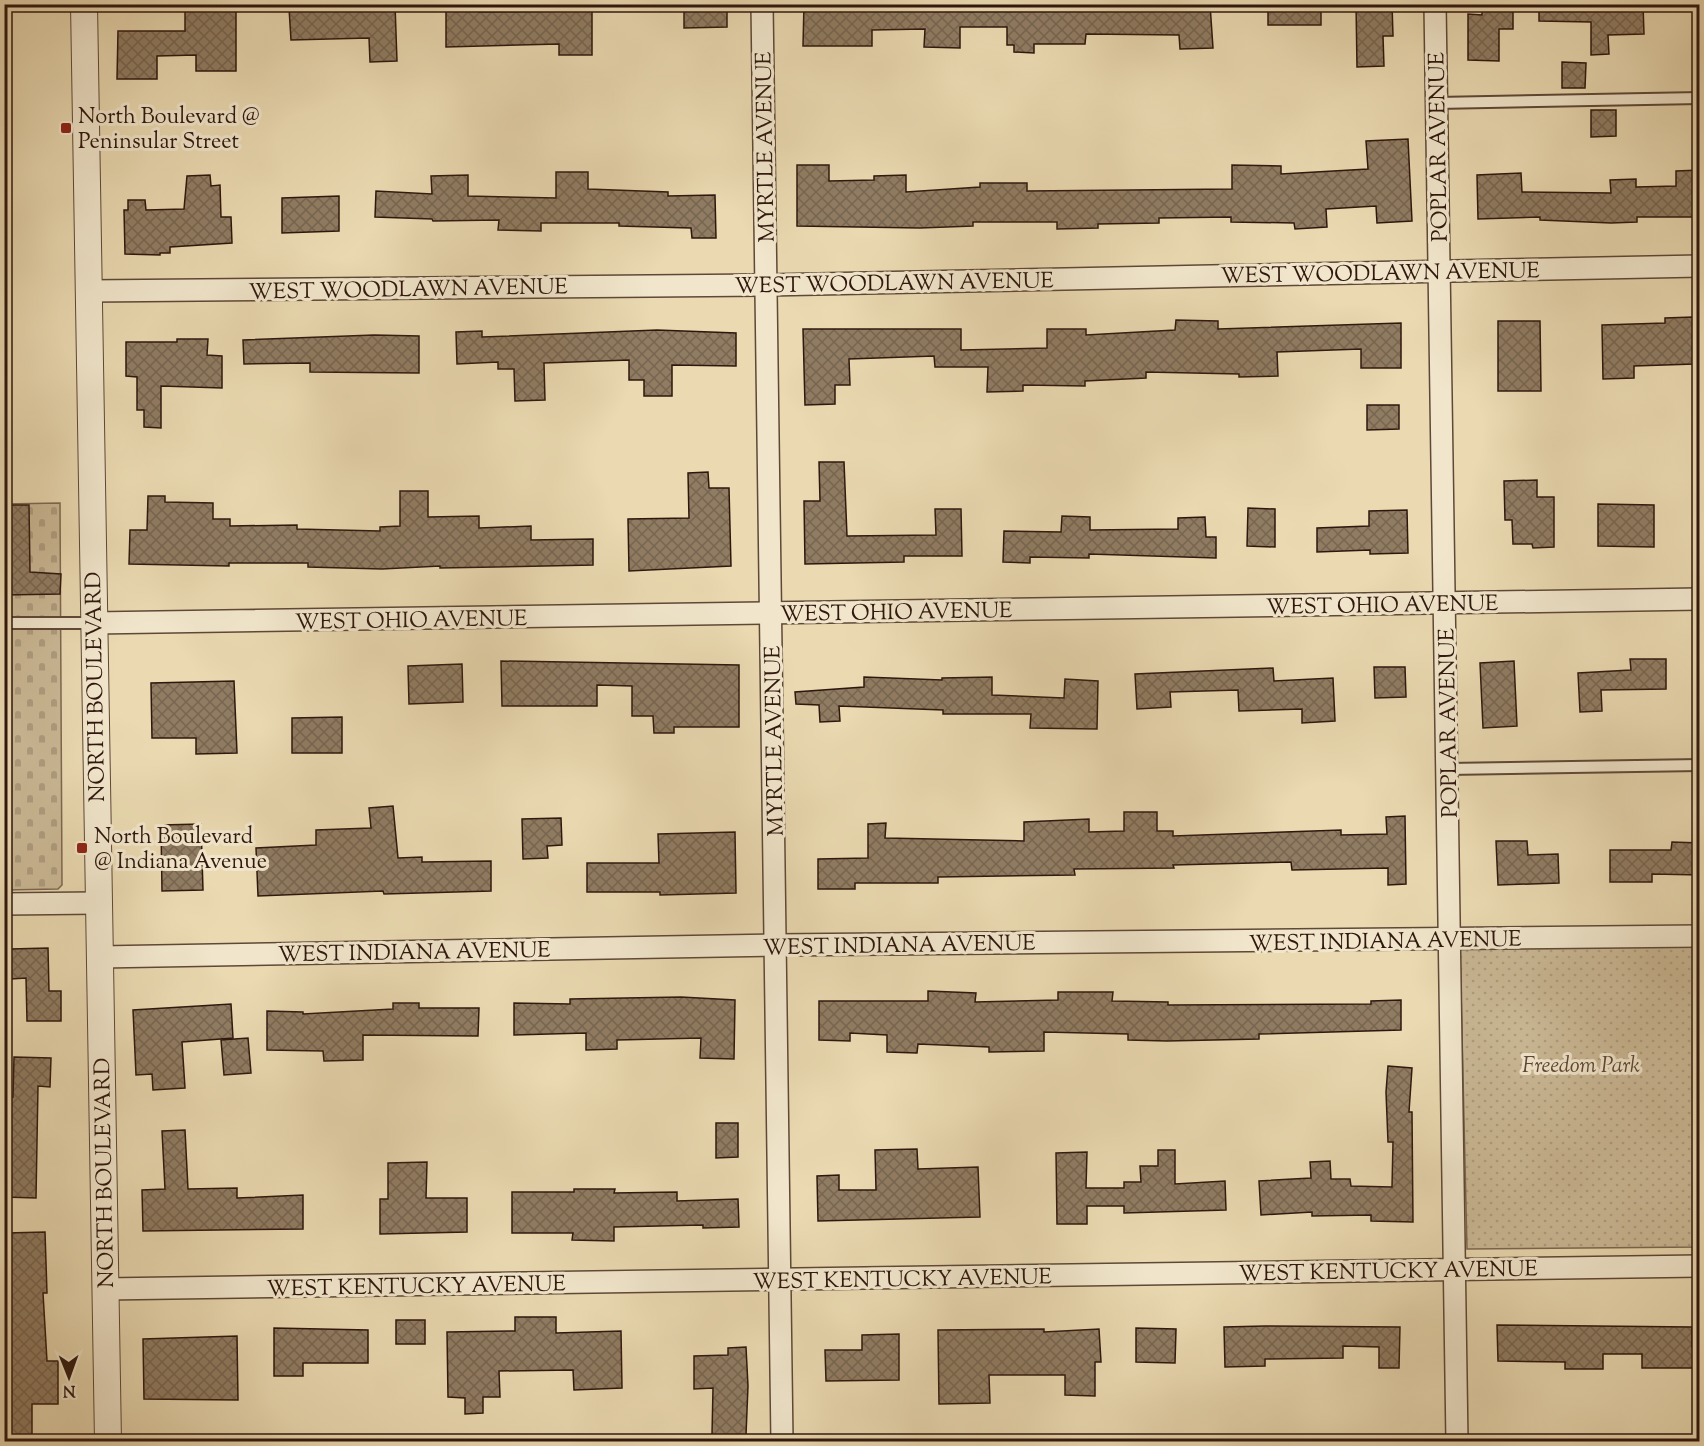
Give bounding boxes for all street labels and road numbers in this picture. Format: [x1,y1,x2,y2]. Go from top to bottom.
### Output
street label: MYRTLE AVENUE [749,51,785,243]
street label: POPLAR AVENUE [1422,52,1458,242]
street label: WEST WOODLAWN AVENUE [1220,256,1540,294]
street label: WEST WOODLAWN AVENUE [734,266,1054,304]
street label: WEST WOODLAWN AVENUE [248,272,568,310]
street label: NORTH BOULEVARD [79,571,115,802]
street label: WEST OHIO AVENUE [1266,589,1499,625]
street label: WEST OHIO AVENUE [780,596,1013,632]
street label: WEST OHIO AVENUE [295,604,528,640]
street label: POPLAR AVENUE [1432,628,1468,818]
street label: MYRTLE AVENUE [758,645,794,837]
street label: WEST INDIANA AVENUE [1248,925,1522,961]
street label: WEST INDIANA AVENUE [762,929,1036,965]
street label: WEST INDIANA AVENUE [277,936,551,972]
street label: NORTH BOULEVARD [88,1057,124,1288]
street label: WEST KENTUCKY AVENUE [1238,1254,1538,1292]
street label: WEST KENTUCKY AVENUE [752,1262,1052,1300]
street label: WEST KENTUCKY AVENUE [266,1269,566,1307]

